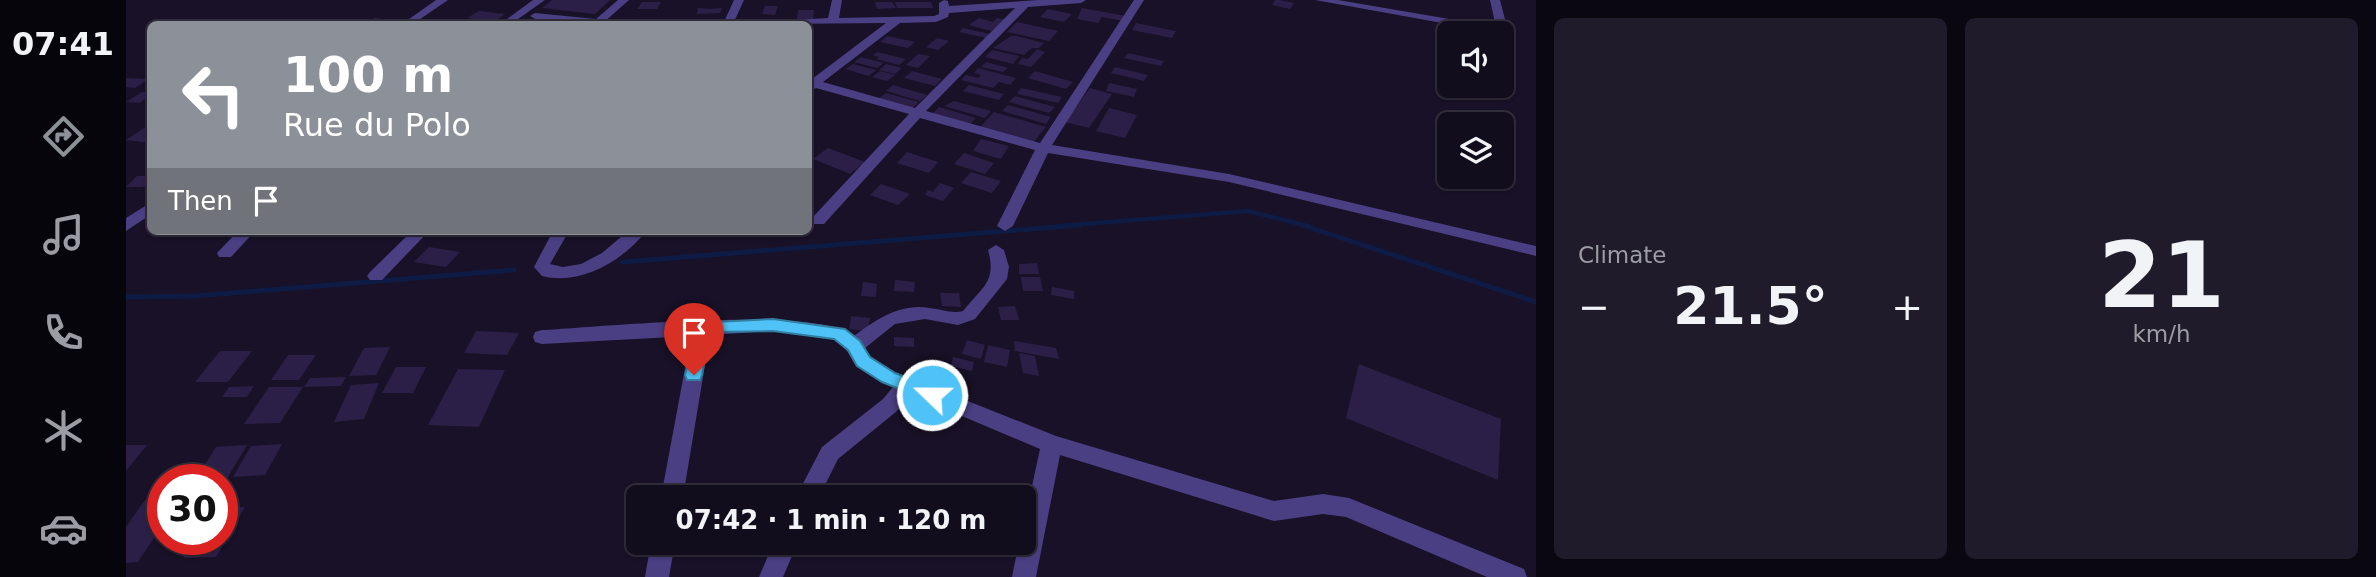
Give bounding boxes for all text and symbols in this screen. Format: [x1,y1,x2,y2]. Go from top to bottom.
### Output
map controls [1437,21,1514,189]
button: sound [1437,21,1514,98]
text: 07:41 [12,25,114,63]
text: 100 m [283,47,453,104]
icon: left [168,49,259,140]
text: Rue du Polo [283,106,471,144]
icon: directions [39,112,88,161]
button: layers [1437,112,1514,189]
icon: arrive [247,182,285,220]
text: Then [168,186,233,216]
icon: music [39,210,88,259]
text: 21 [2098,223,2225,328]
text: Climate [1578,242,1667,268]
text: 21.5° [1673,276,1828,336]
text: − [1578,285,1610,329]
text: + [1891,285,1923,329]
pin [664,303,724,375]
icon: phone [39,308,88,357]
icon: arrive [675,314,713,352]
text: km/h [2132,321,2191,347]
position arrow [895,358,969,432]
icon: climate [39,406,88,455]
speed limit sign: 30 [147,464,238,555]
icon: car [39,504,88,553]
text: 07:42 · 1 min · 120 m [676,505,986,535]

